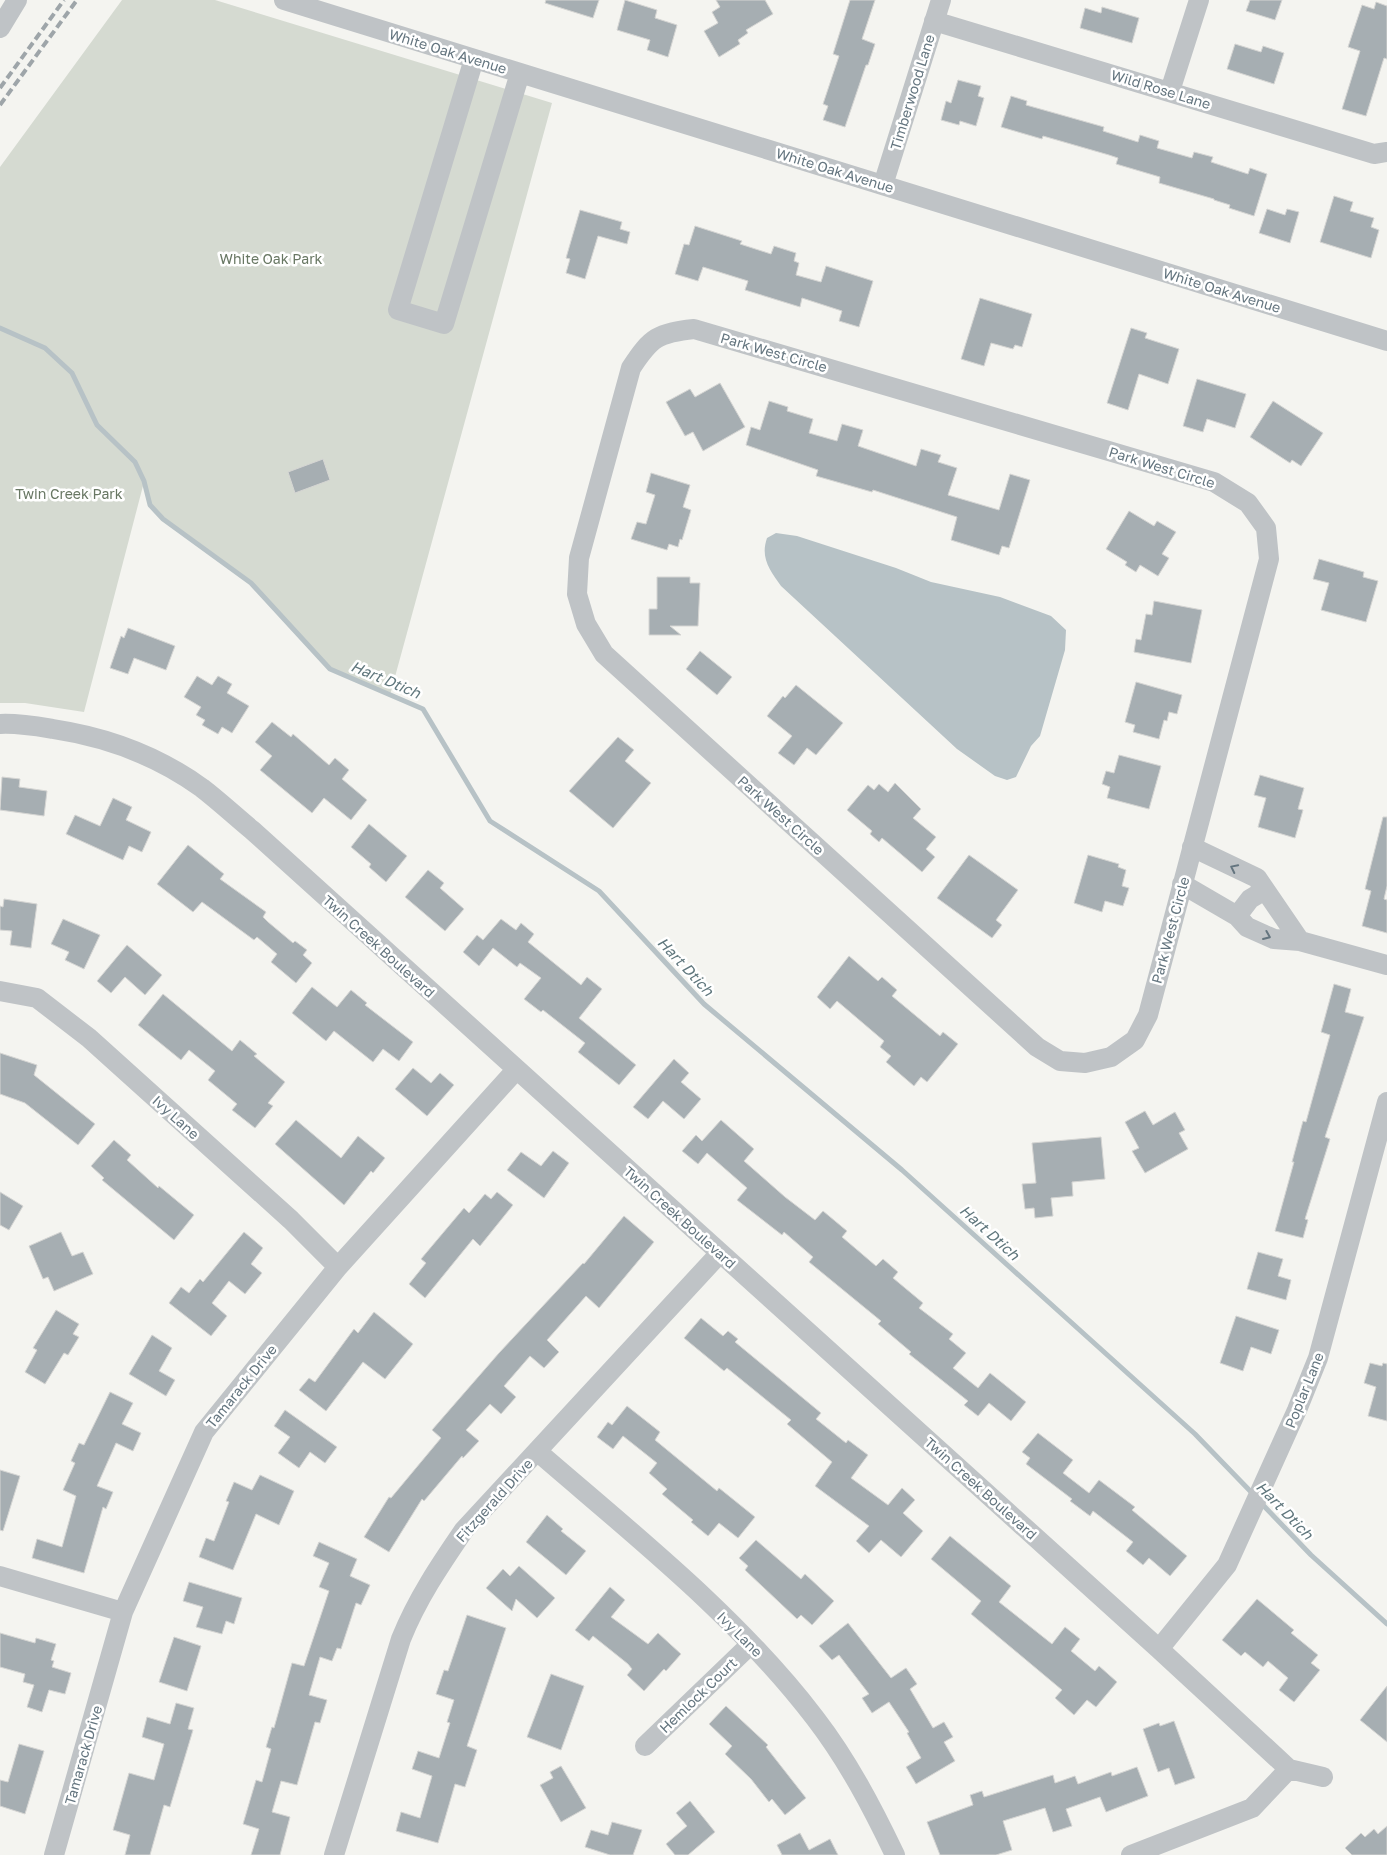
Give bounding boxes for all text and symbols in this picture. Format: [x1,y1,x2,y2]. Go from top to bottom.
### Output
street label: White Oak Avenue [387,25,509,77]
street label: Timberwood Lane [886,32,938,152]
street label: Wild Rose Lane [1109,66,1213,112]
street label: White Oak Avenue [774,144,896,196]
park label: White Oak Park [219,250,323,267]
street label: White Oak Avenue [1161,264,1283,316]
street label: Park West Circle [719,329,829,375]
street label: Park West Circle [1107,443,1217,491]
park label: Twin Creek Park [15,485,123,502]
water label: Hart Dtich [349,656,424,702]
street label: Park West Circle [734,772,828,858]
one-way arrow [1230,863,1239,874]
street label: Park West Circle [1148,875,1192,985]
street label: Twin Creek Boulevard [320,891,438,1001]
one-way arrow [1262,929,1271,940]
water label: Hart Dtich [654,933,718,1000]
street label: Ivy Lane [149,1092,203,1142]
street label: Twin Creek Boulevard [621,1162,739,1272]
water label: Hart Dtich [957,1201,1024,1264]
street label: Tamarack Drive [202,1341,280,1431]
street label: Poplar Lane [1281,1350,1327,1430]
street label: Twin Creek Boulevard [922,1433,1040,1543]
street label: Fitzgerald Drive [452,1455,536,1545]
water label: Hart Dtich [1253,1477,1318,1543]
street label: Ivy Lane [714,1608,766,1660]
street label: Hemlock Court [656,1654,740,1736]
street label: Tamarack Drive [61,1703,105,1807]

